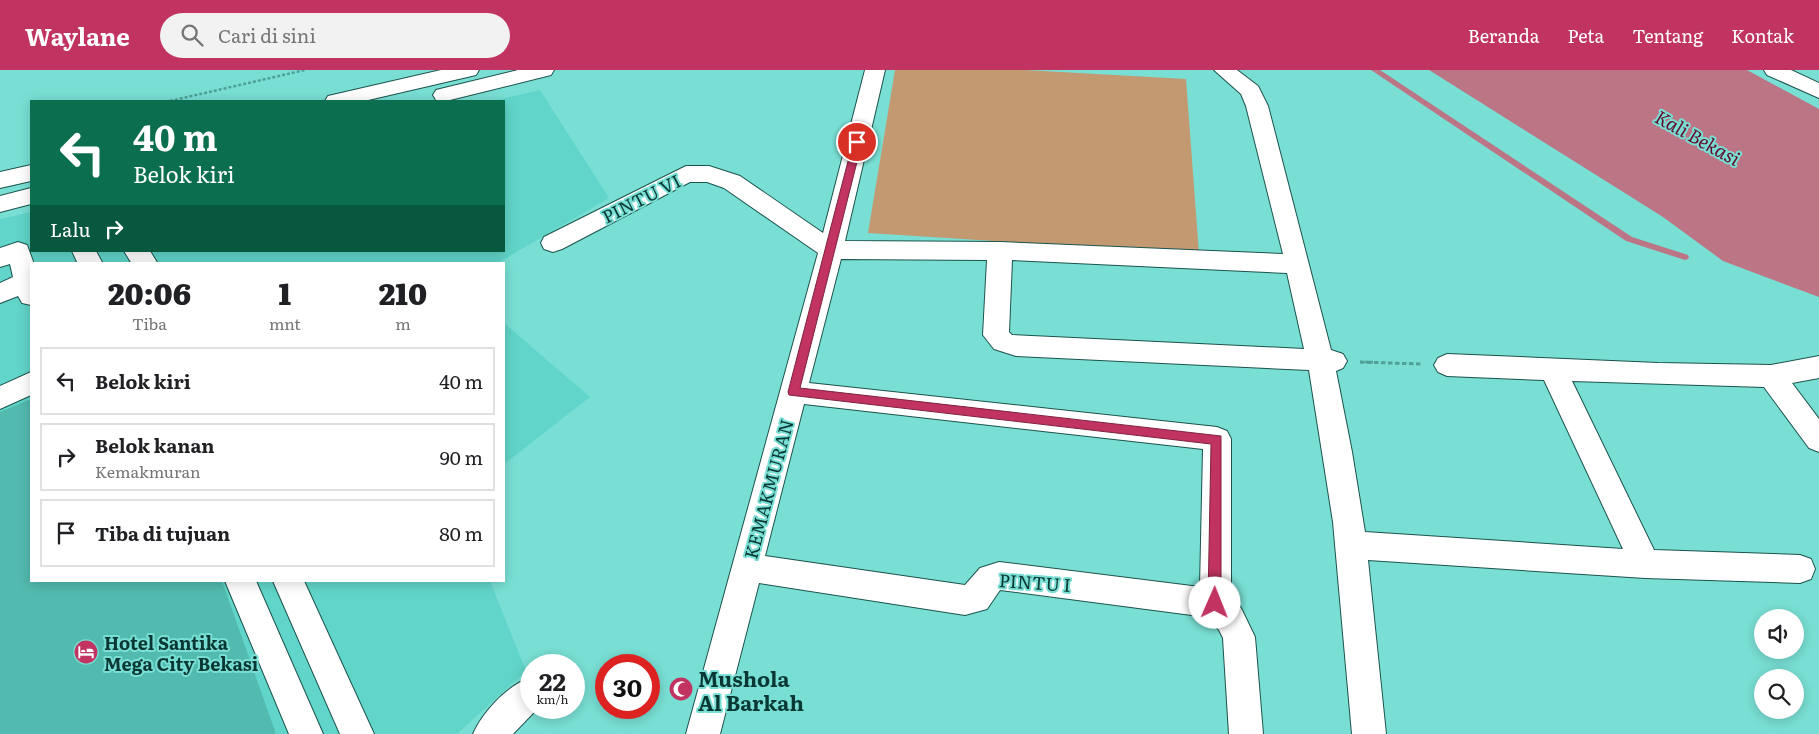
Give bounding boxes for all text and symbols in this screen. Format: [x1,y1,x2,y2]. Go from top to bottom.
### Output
search box [160,13,510,58]
text: Waylane [25,18,130,53]
icon: search [178,21,206,49]
text: Cari di sini [218,21,316,49]
text: Beranda [1468,22,1539,49]
text: Peta [1567,22,1604,49]
text: Tentang [1632,22,1703,49]
text: Kontak [1731,22,1794,49]
water label: Kali Bekasi [1650,102,1746,172]
text: 40 m [133,110,218,162]
icon: left [50,120,115,185]
pin [836,121,878,163]
icon: arrive [843,128,871,156]
text: Belok kiri [133,157,235,190]
street label: PINTU VI [597,167,685,229]
text: Lalu [50,215,90,243]
icon: right [100,215,128,243]
text: 20:06 [108,270,191,314]
text: 1 [279,270,291,314]
text: 210 [379,270,427,314]
text: Tiba [132,311,167,335]
text: mnt [269,311,301,335]
text: m [395,311,411,335]
icon: left [52,367,80,395]
text: Belok kiri [95,367,191,395]
text: 40 m [439,367,483,395]
street label: KEMAKMURAN [736,416,800,562]
text: Belok kanan [95,431,214,459]
icon: right [52,443,80,471]
text: 90 m [440,443,483,471]
text: Kemakmuran [95,459,201,483]
icon: arrive [52,519,80,547]
text: Tiba di tujuan [95,519,230,547]
text: 80 m [439,519,483,547]
street label: PINTU I [998,566,1072,598]
position arrow [1188,576,1240,628]
map controls [1754,609,1804,719]
button: sound [1754,609,1804,659]
place label: Hotel Santika Mega City Bekasi [104,629,259,677]
hotel icon: Hotel Santika Mega City Bekasi [73,639,99,665]
speed limit sign: 30 [595,654,660,719]
text: 22 [539,662,566,699]
place label: Mushola Al Barkah [698,662,804,717]
button: search [1754,669,1804,719]
mosque icon: Mushola Al Barkah [668,676,694,702]
text: km/h [537,690,568,708]

